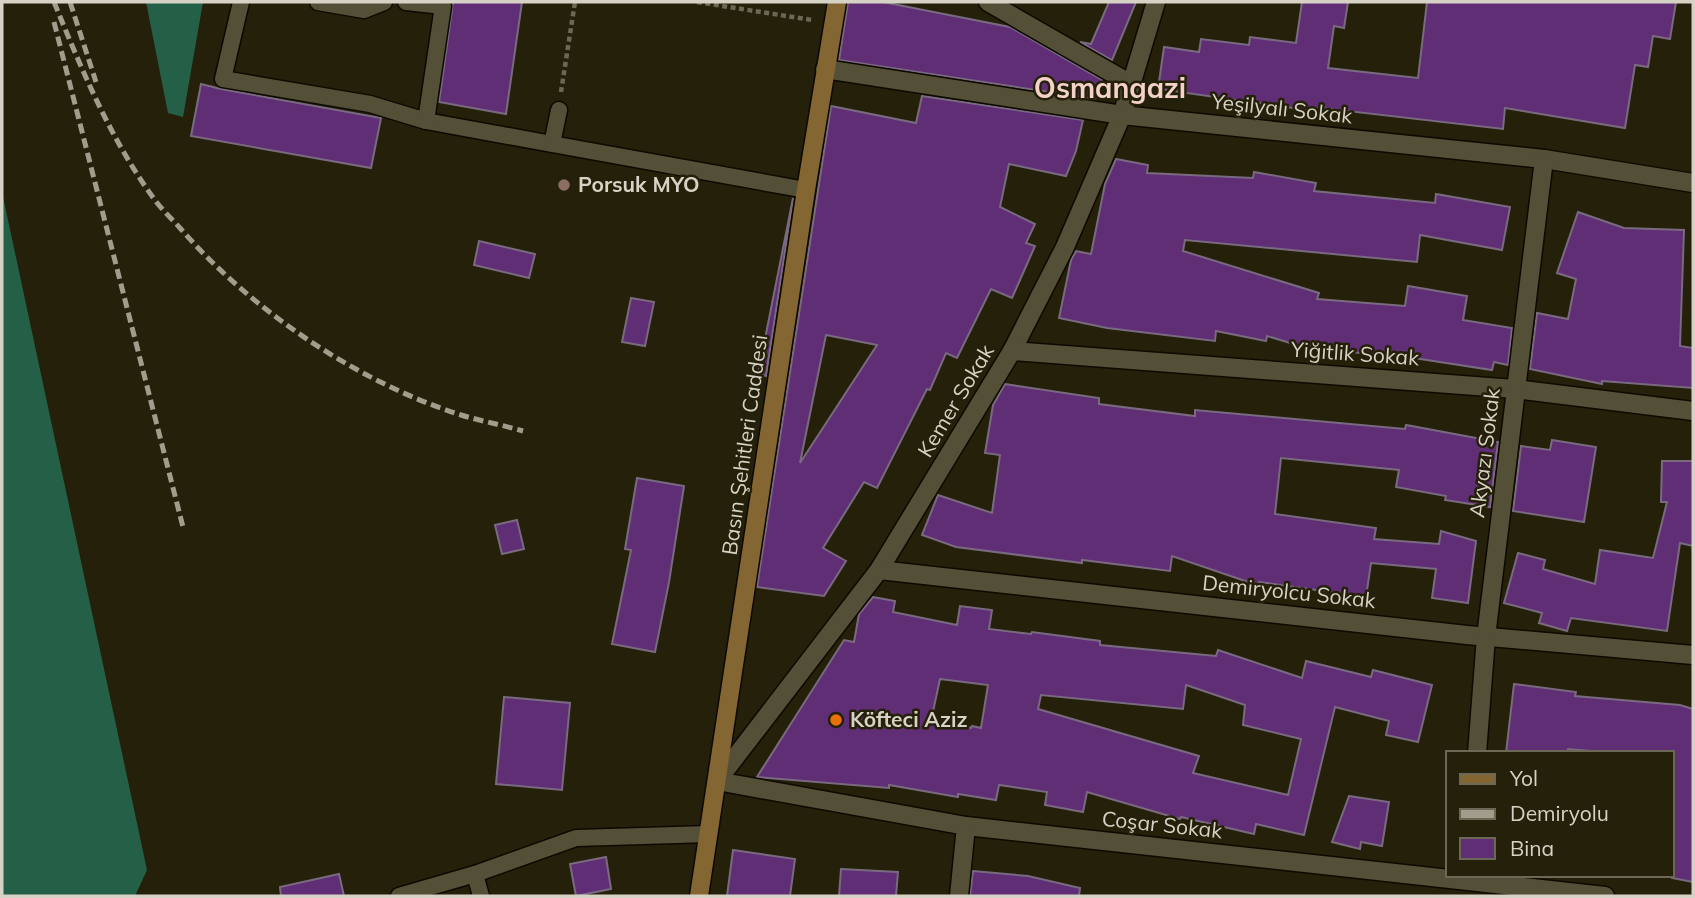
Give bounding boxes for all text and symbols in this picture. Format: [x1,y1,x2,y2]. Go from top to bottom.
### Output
district label: Osmangazi [1034,70,1186,105]
street label: Yeşilyalı Sokak [1210,88,1354,128]
place label: Porsuk MYO [578,171,700,197]
marker: Porsuk MYO [556,177,572,193]
street label: Basın Şehitleri Caddesi [716,333,772,557]
street label: Yiğitlik Sokak [1289,335,1420,370]
street label: Kemer Sokak [911,339,999,461]
street label: Akyazı Sokak [1463,387,1505,519]
street label: Demiryolcu Sokak [1201,569,1377,613]
place label: Köfteci Aziz [850,706,968,732]
marker: Köfteci Aziz [828,712,844,728]
legend [1446,751,1674,877]
text: Yol [1509,765,1538,791]
text: Demiryolu [1510,800,1609,826]
street label: Coşar Sokak [1101,805,1224,843]
text: Bina [1510,835,1554,861]

